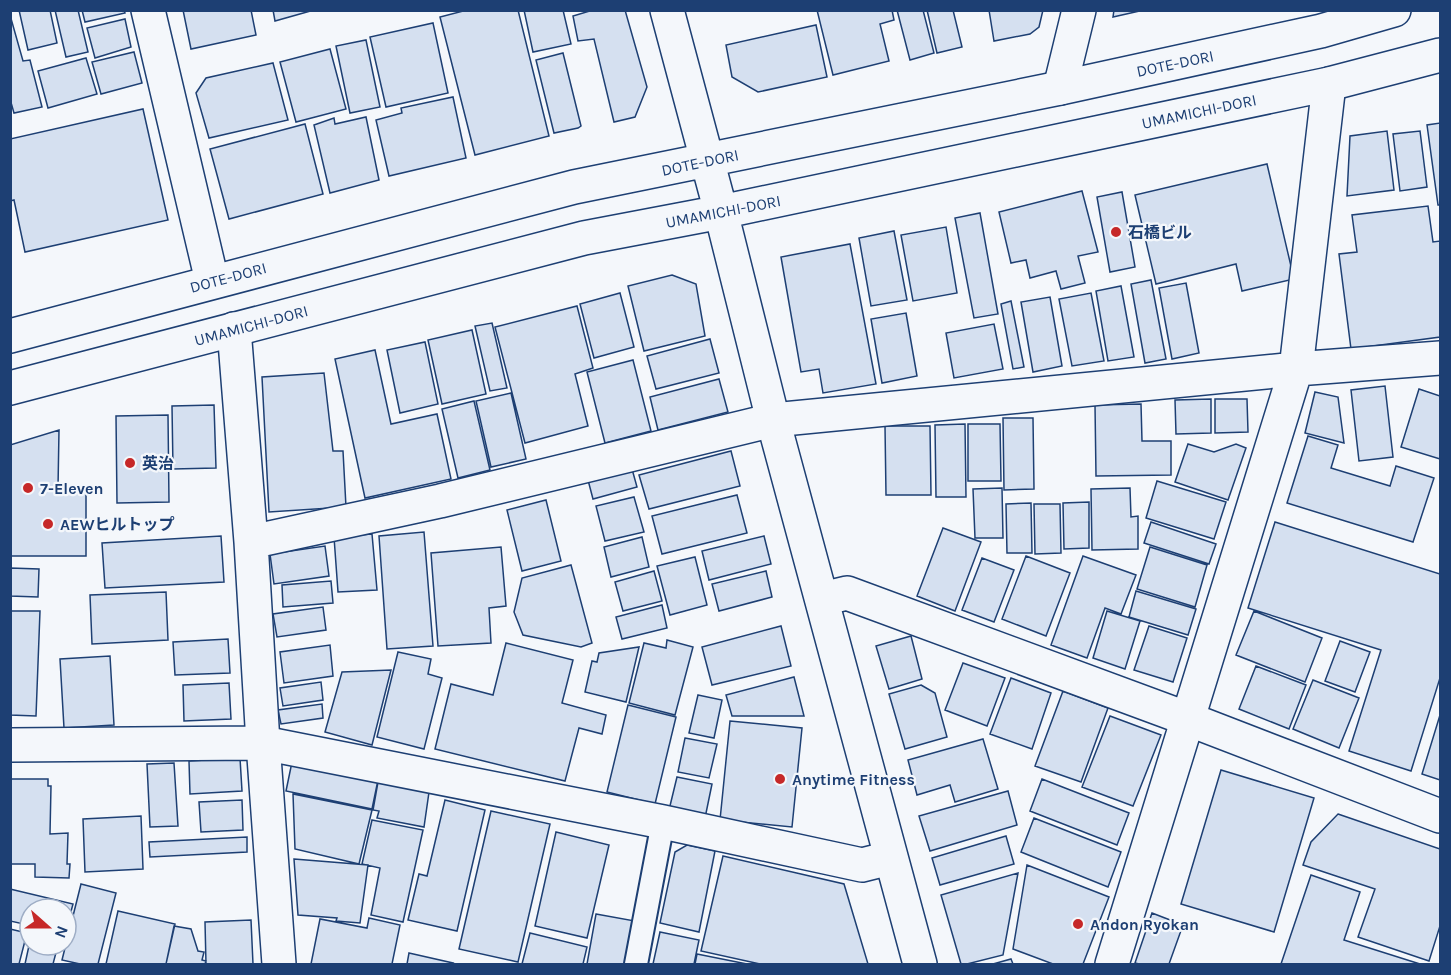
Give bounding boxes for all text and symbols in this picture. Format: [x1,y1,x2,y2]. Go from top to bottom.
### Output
street label: DOTE-DORI [1135,46,1216,81]
street label: UMAMICHI-DORI [1140,90,1258,133]
street label: DOTE-DORI [660,145,741,180]
street label: UMAMICHI-DORI [664,191,782,232]
place label: 石橋ビル [1128,223,1192,242]
marker: 石橋ビル [1109,225,1123,239]
street label: DOTE-DORI [188,258,269,297]
street label: UMAMICHI-DORI [192,301,310,350]
place label: 英治 [142,454,174,473]
marker: 英治 [123,456,137,470]
place label: 7-Eleven [40,479,103,498]
marker: 7-Eleven [21,481,35,495]
place label: AEWヒルトップ [60,515,175,534]
marker: AEWヒルトップ [41,517,55,531]
place label: Anytime Fitness [792,770,915,789]
marker: Anytime Fitness [773,772,787,786]
north arrow [18,897,78,957]
place label: Andon Ryokan [1090,915,1199,934]
marker: Andon Ryokan [1071,917,1085,931]
text: N [51,923,72,941]

